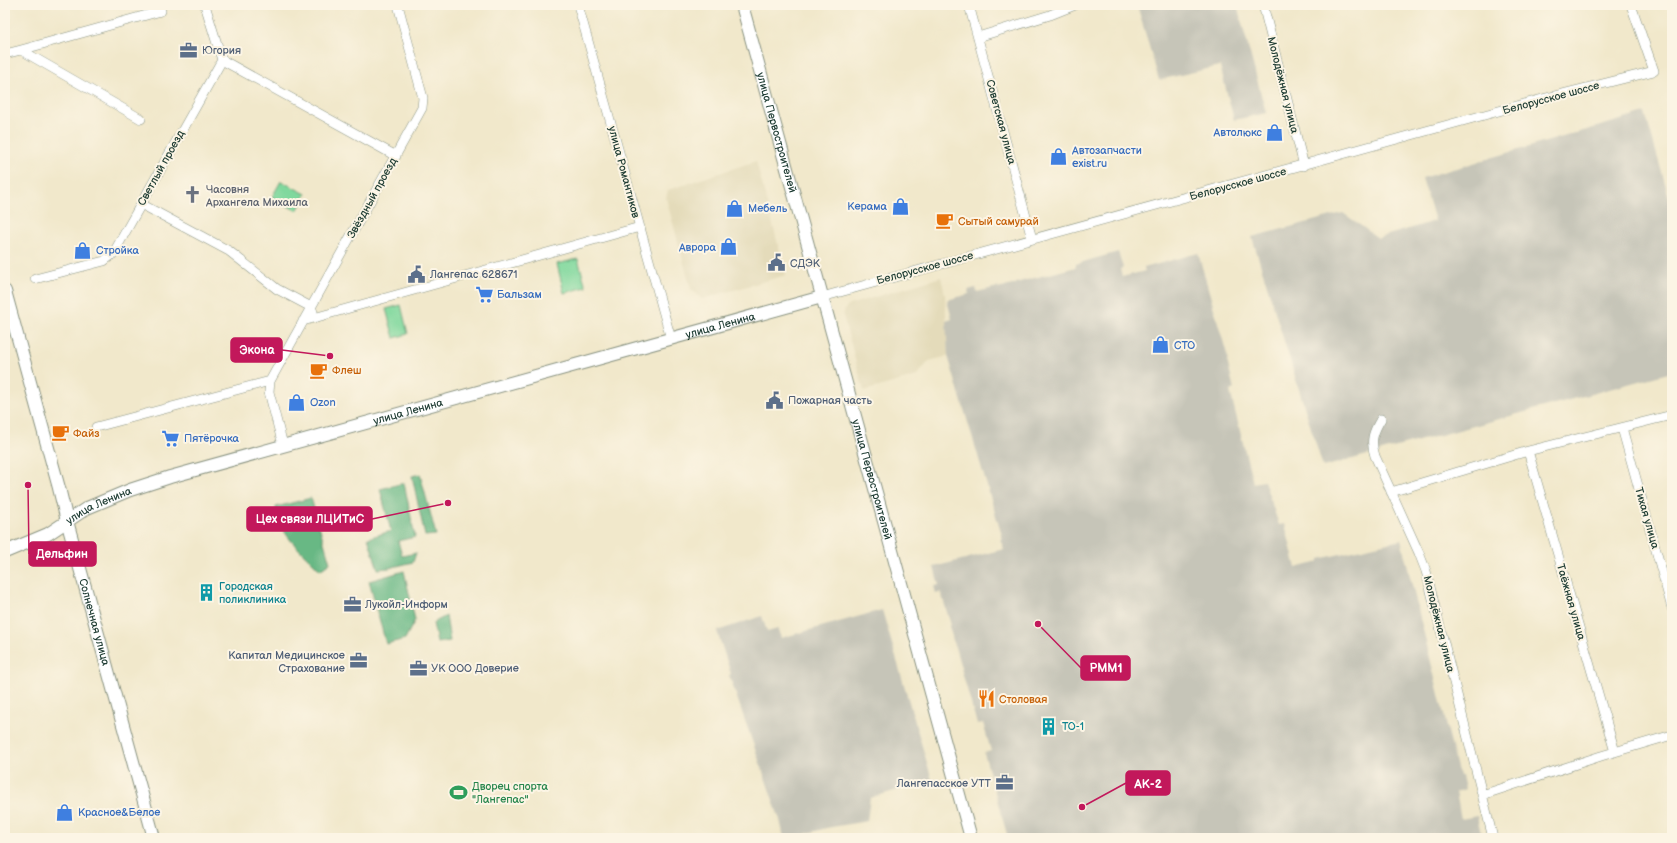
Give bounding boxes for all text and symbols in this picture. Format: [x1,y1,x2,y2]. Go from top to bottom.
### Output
street label: Молодёжная улица [1265,35,1301,135]
office icon: Югория [179,40,199,60]
place label: Югория [202,44,241,57]
street label: улица Первостроителей [754,71,800,194]
street label: Советская улица [983,78,1019,166]
street label: Белорусское шоссе [1501,79,1601,117]
shop icon: Автолюкс [1265,122,1285,142]
street label: улица Романтиков [605,125,643,220]
place label: Автолюкс [1213,126,1263,139]
street label: Светлый проезд [135,128,187,208]
place label: Автозапчасти exist.ru [1071,144,1142,170]
shop icon: Автозапчасти exist.ru [1049,146,1069,166]
street label: Звёздный проезд [344,155,400,241]
street label: Белорусское шоссе [1188,165,1288,203]
place label: Часовня Архангела Михаила [205,183,309,209]
church icon: Часовня Архангела Михаила [183,185,203,205]
shop icon: Керама [890,196,910,216]
shop icon: Мебель [725,198,745,218]
place label: Керама [847,200,887,213]
place label: Мебель [748,202,788,215]
cafe icon: Сытый самурай [935,211,955,231]
place label: Сытый самурай [958,215,1039,228]
shop icon: Аврора [719,237,739,257]
shop icon: Стройка [73,240,93,260]
place label: Аврора [678,241,716,254]
place label: Стройка [96,244,139,257]
street label: Белорусское шоссе [875,249,975,287]
public building icon: СДЭК [767,253,787,273]
place label: СДЭК [790,257,821,270]
public building icon: Лангепас 628671 [407,264,427,284]
place label: Лангепас 628671 [429,268,517,281]
supermarket icon: Бальзам [474,284,494,304]
place label: Бальзам [497,288,542,301]
street label: улица Ленина [684,309,757,341]
shop icon: СТО [1151,335,1171,355]
callout: Экона [231,338,282,362]
place label: СТО [1174,339,1195,352]
text: Экона [240,343,275,358]
cafe icon: Флеш [309,360,329,380]
place label: Флеш [332,364,361,377]
public building icon: Пожарная часть [765,390,785,410]
shop icon: Ozon [287,392,307,412]
place label: Пожарная часть [788,394,872,407]
street label: улица Ленина [372,395,445,427]
place label: Ozon [310,396,336,409]
street label: улица Первостроителей [850,418,895,541]
cafe icon: Файз [50,423,70,443]
place label: Файз [73,427,100,440]
supermarket icon: Пятёрочка [161,428,181,448]
place label: Пятёрочка [184,432,240,445]
street label: улица Ленина [63,484,134,527]
street label: Тихая улица [1632,486,1662,551]
callout: Цех связи ЛЦИТиС [247,507,372,531]
text: Цех связи ЛЦИТиС [256,512,365,527]
callout: Дельфин [29,542,96,566]
text: Дельфин [36,547,88,562]
street label: Таёжная улица [1554,562,1588,642]
street label: Молодёжная улица [1421,574,1457,674]
street label: Солнечная улица [77,577,113,667]
place label: Городская поликлиника [219,580,287,606]
building icon: Городская поликлиника [196,582,216,602]
office icon: Лукойл-Информ [342,594,362,614]
place label: Лукойл-Информ [364,598,448,611]
place label: Капитал Медицинское Страхование [228,649,345,675]
office icon: Капитал Медицинское Страхование [348,651,368,671]
callout: РММ1 [1081,656,1130,680]
office icon: УК ООО Доверие [408,658,428,678]
text: РММ1 [1090,661,1122,676]
place label: УК ООО Доверие [431,662,519,675]
restaurant icon: Столовая [976,689,996,709]
place label: Столовая [999,693,1047,706]
building icon: ТО-1 [1039,716,1059,736]
place label: ТО-1 [1062,720,1084,733]
callout: АК-2 [1126,771,1170,795]
office icon: Лангепасское УТТ [994,773,1014,793]
place label: Лангепасское УТТ [896,777,992,790]
text: АК-2 [1133,777,1163,792]
place label: Дворец спорта "Лангепас" [472,780,548,806]
sports icon: Дворец спорта "Лангепас" [449,782,469,802]
shop icon: Красное&Белое [55,802,75,822]
place label: Красное&Белое [78,806,160,819]

